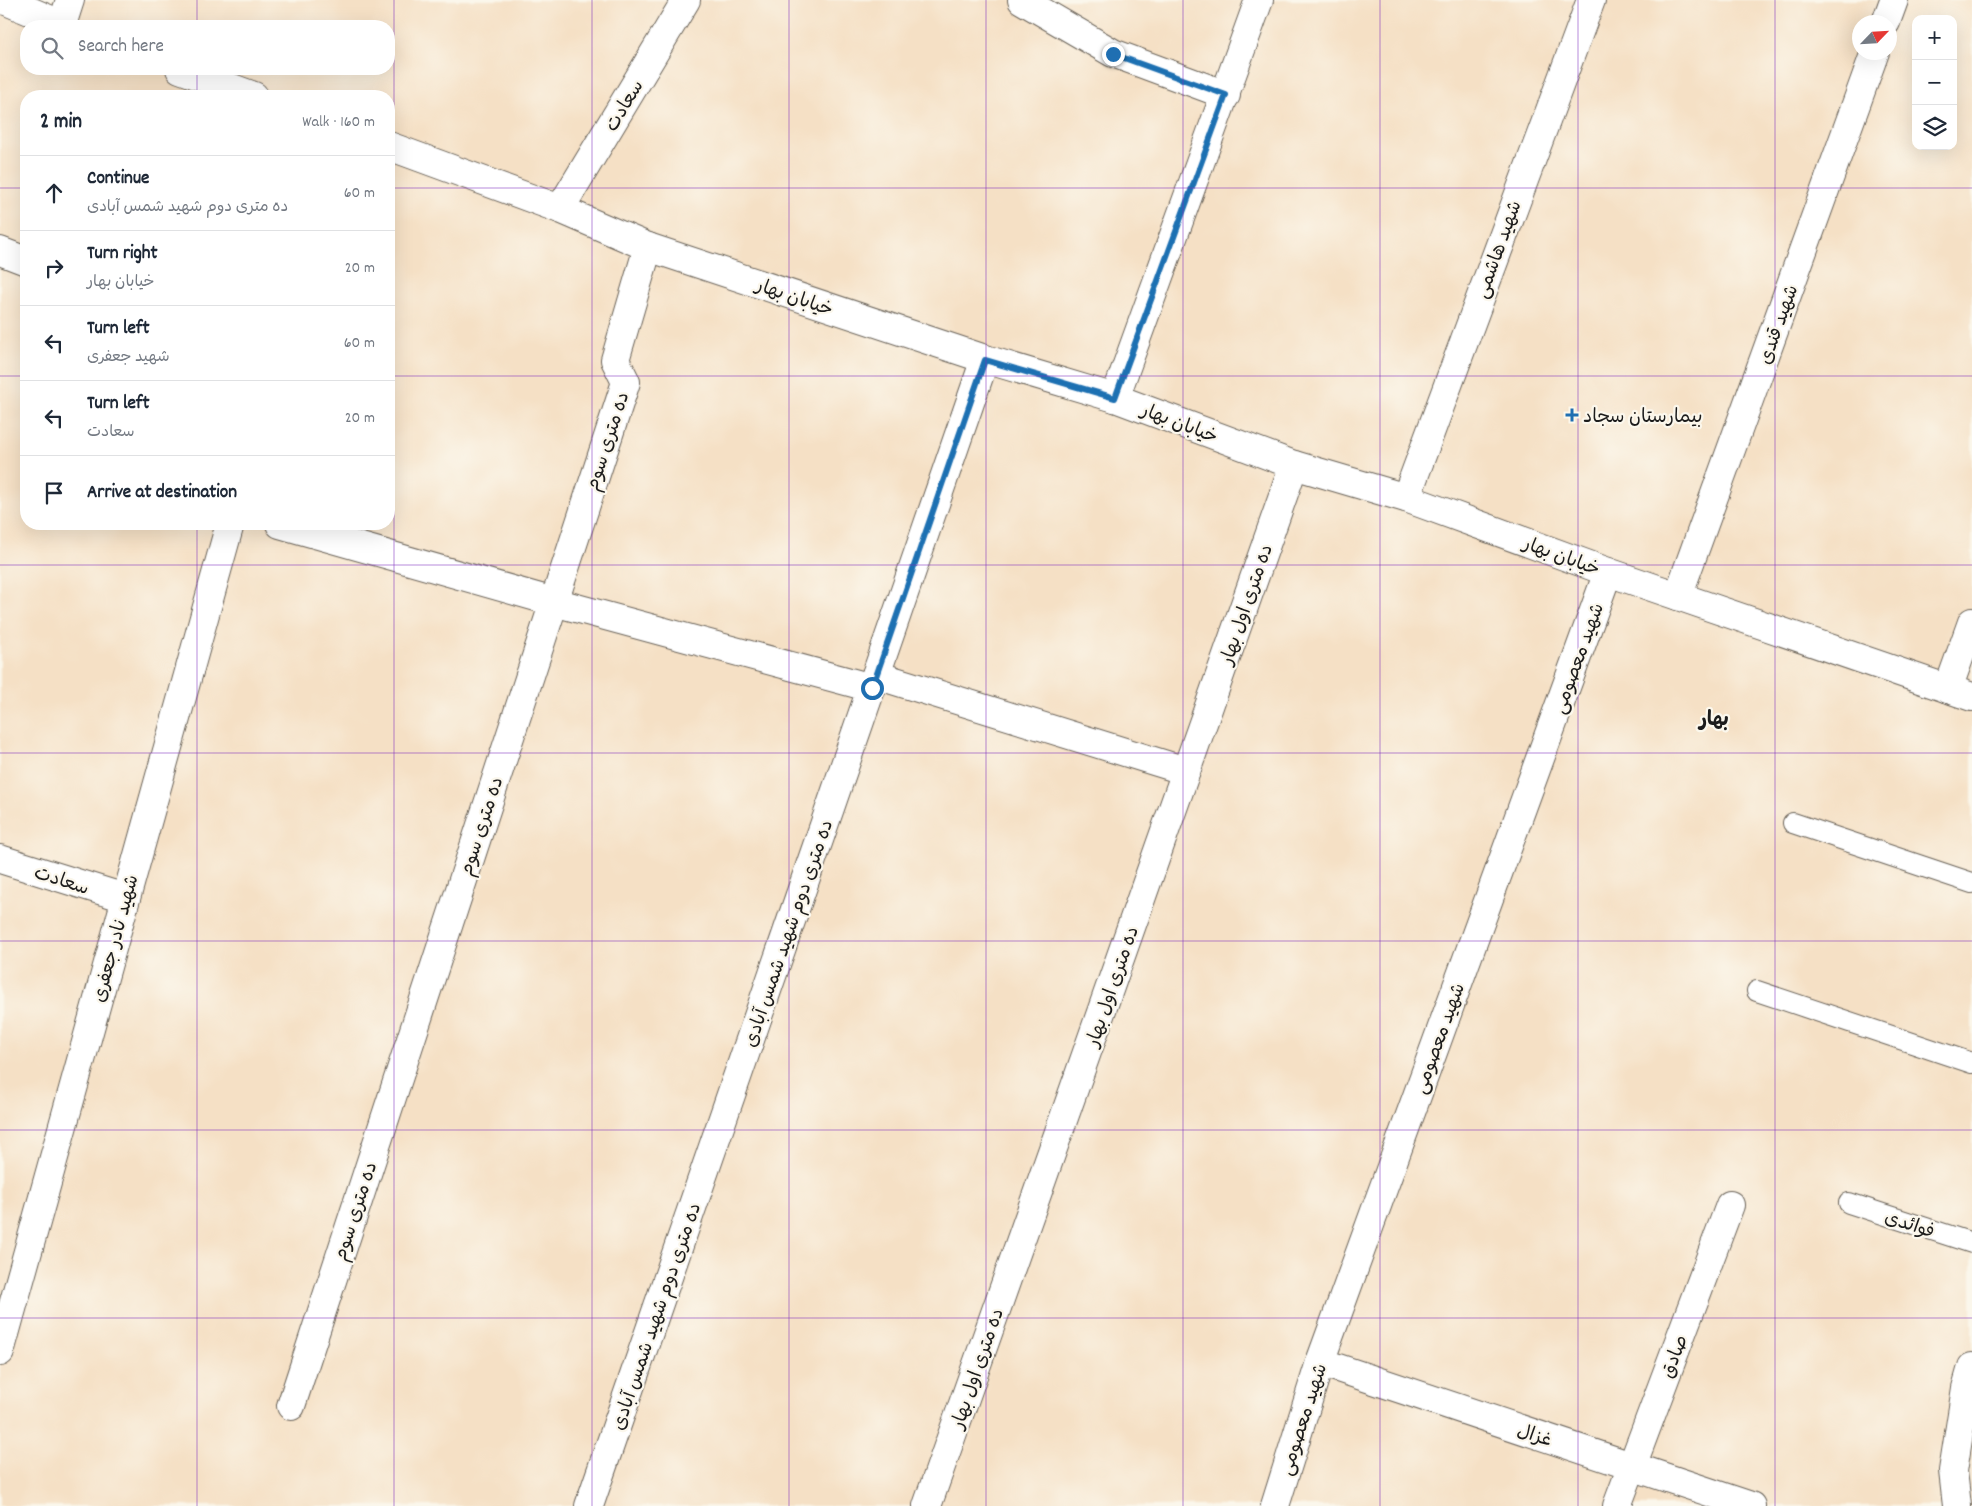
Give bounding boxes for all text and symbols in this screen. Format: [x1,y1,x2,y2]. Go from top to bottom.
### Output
north arrow [1852,15,1897,60]
map controls [1912,15,1957,150]
button: + [1912,15,1957,60]
search box [20,20,395,75]
icon: search [38,34,66,62]
text: Search here [78,34,164,61]
route end [1102,43,1125,66]
button: − [1912,60,1957,105]
street label: سعادت [600,76,652,138]
button: layers [1912,105,1957,150]
text: 2 min [40,108,82,138]
text: Walk · 160 m [302,111,375,134]
text: Continue [87,166,149,193]
icon: ahead [40,179,68,207]
text: 60 m [344,182,375,205]
text: ده متری دوم شهید شمس آبادی [87,196,288,219]
street label: شهید هاشمی [1470,197,1530,303]
text: Turn right [87,241,158,268]
icon: right [40,254,68,282]
text: 20 m [345,257,375,280]
text: خیابان بهار [87,271,155,294]
street label: خیابان بهار [750,273,836,325]
street label: شهید قندی [1753,282,1807,369]
text: Turn left [87,316,150,343]
icon: left [40,329,68,357]
text: 60 m [344,332,375,355]
text: شهید جعفری [87,346,170,369]
street label: ده متری سوم [581,389,638,495]
text: Turn left [87,391,150,418]
street label: خیابان بهار [1135,398,1221,452]
icon: left [40,404,68,432]
place label: بیمارستان سجاد [1583,405,1703,432]
text: 20 m [345,407,375,430]
marker: بیمارستان سجاد [1565,408,1579,422]
text: سعادت [87,421,135,444]
icon: arrive [40,479,68,507]
text: Arrive at destination [87,480,237,507]
street label: خیابان بهار [1517,531,1603,585]
street label: ده متری اول بهار [1214,541,1282,671]
street label: شهید معصومی [1548,600,1613,718]
route start [861,677,884,700]
district label: بهار [1697,707,1729,735]
street label: ده متری سوم [455,774,512,880]
street label: ده متری دوم شهید شمس آبادی [739,817,842,1051]
street label: سعادت [30,861,92,904]
street label: شهید نادر جعفری [87,872,147,1006]
street label: ده متری اول بهار [1080,923,1148,1053]
street label: شهید معصومی [1409,980,1474,1098]
street label: ده متری سوم [329,1159,386,1265]
street label: ده متری دوم شهید شمس آبادی [607,1200,710,1434]
street label: فوائدی [1880,1206,1938,1247]
street label: ده متری اول بهار [945,1305,1013,1435]
street label: صادق [1656,1332,1697,1383]
street label: شهید معصومی [1275,1361,1336,1480]
street label: غزال [1513,1419,1555,1456]

